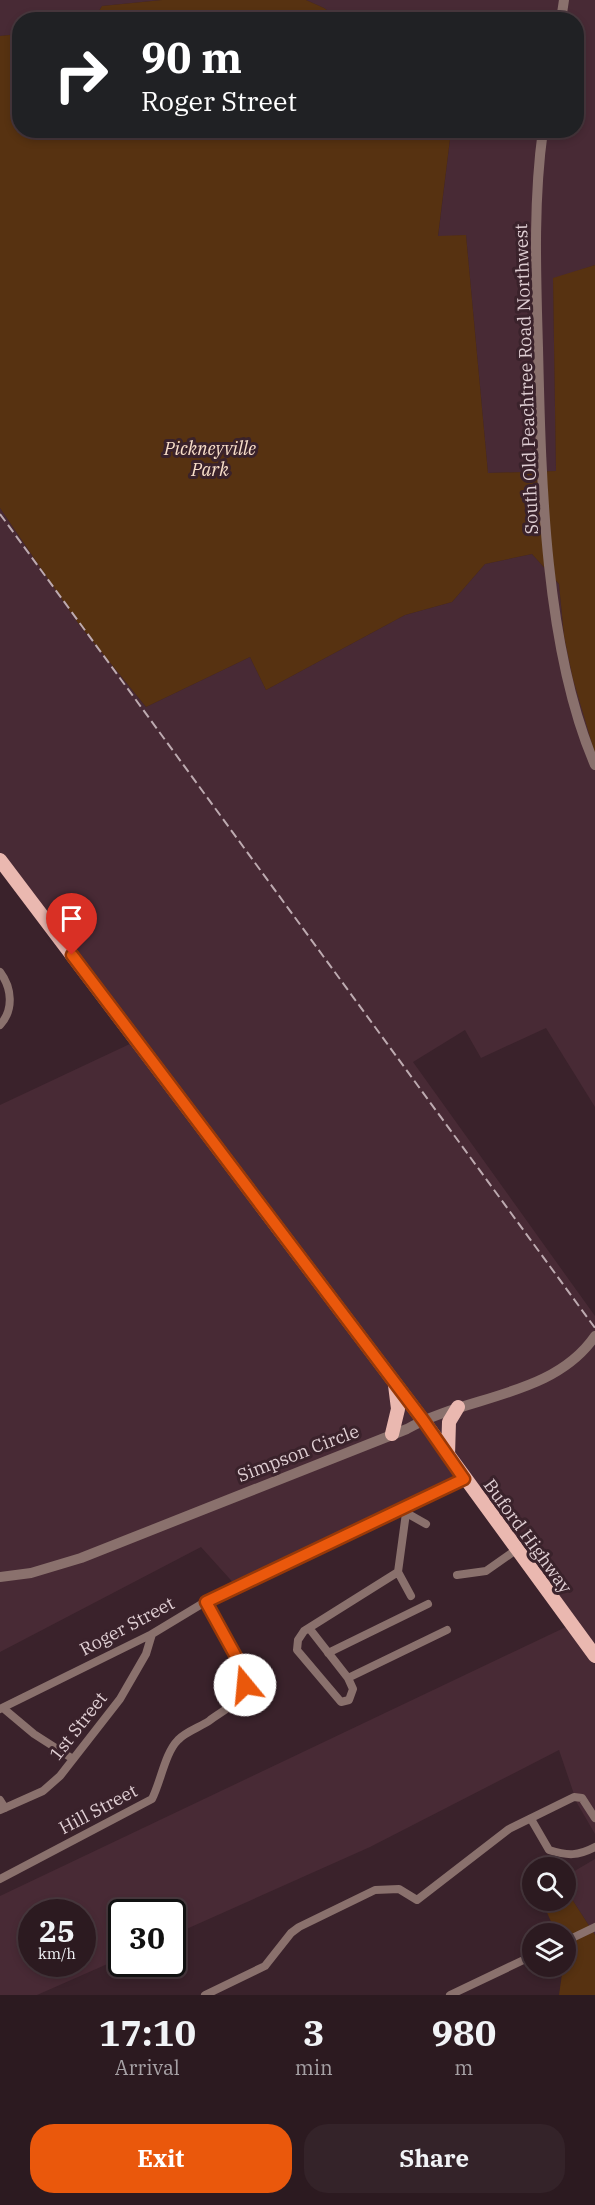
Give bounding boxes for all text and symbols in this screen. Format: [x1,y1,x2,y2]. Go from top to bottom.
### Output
text: 90 m [141,30,242,85]
icon: right [42,36,120,114]
text: Roger Street [141,83,297,118]
street label: South Old Peachtree Road Northwest [509,223,543,535]
park label: Pickneyville Park [163,437,256,481]
pin [46,893,97,955]
icon: arrive [55,902,88,935]
street label: Simpson Circle [234,1419,362,1487]
street label: Buford Highway [479,1474,578,1598]
street label: Roger Street [76,1591,178,1661]
position arrow [213,1653,277,1717]
street label: 1st Street [44,1687,112,1765]
street label: Hill Street [55,1779,141,1839]
map controls [522,1857,576,1977]
button: search [522,1857,576,1911]
speed limit sign: 30 [108,1899,186,1977]
text: 25 [39,1911,75,1950]
button: layers [522,1923,576,1977]
text: km/h [38,1944,76,1963]
text: 17:10 [99,2009,196,2056]
text: 3 [303,2009,325,2056]
text: 980 [431,2009,496,2056]
text: Arrival [115,2054,180,2081]
text: min [295,2054,333,2081]
text: m [454,2054,473,2081]
button: Exit [30,2124,292,2193]
button: Share [304,2124,565,2193]

